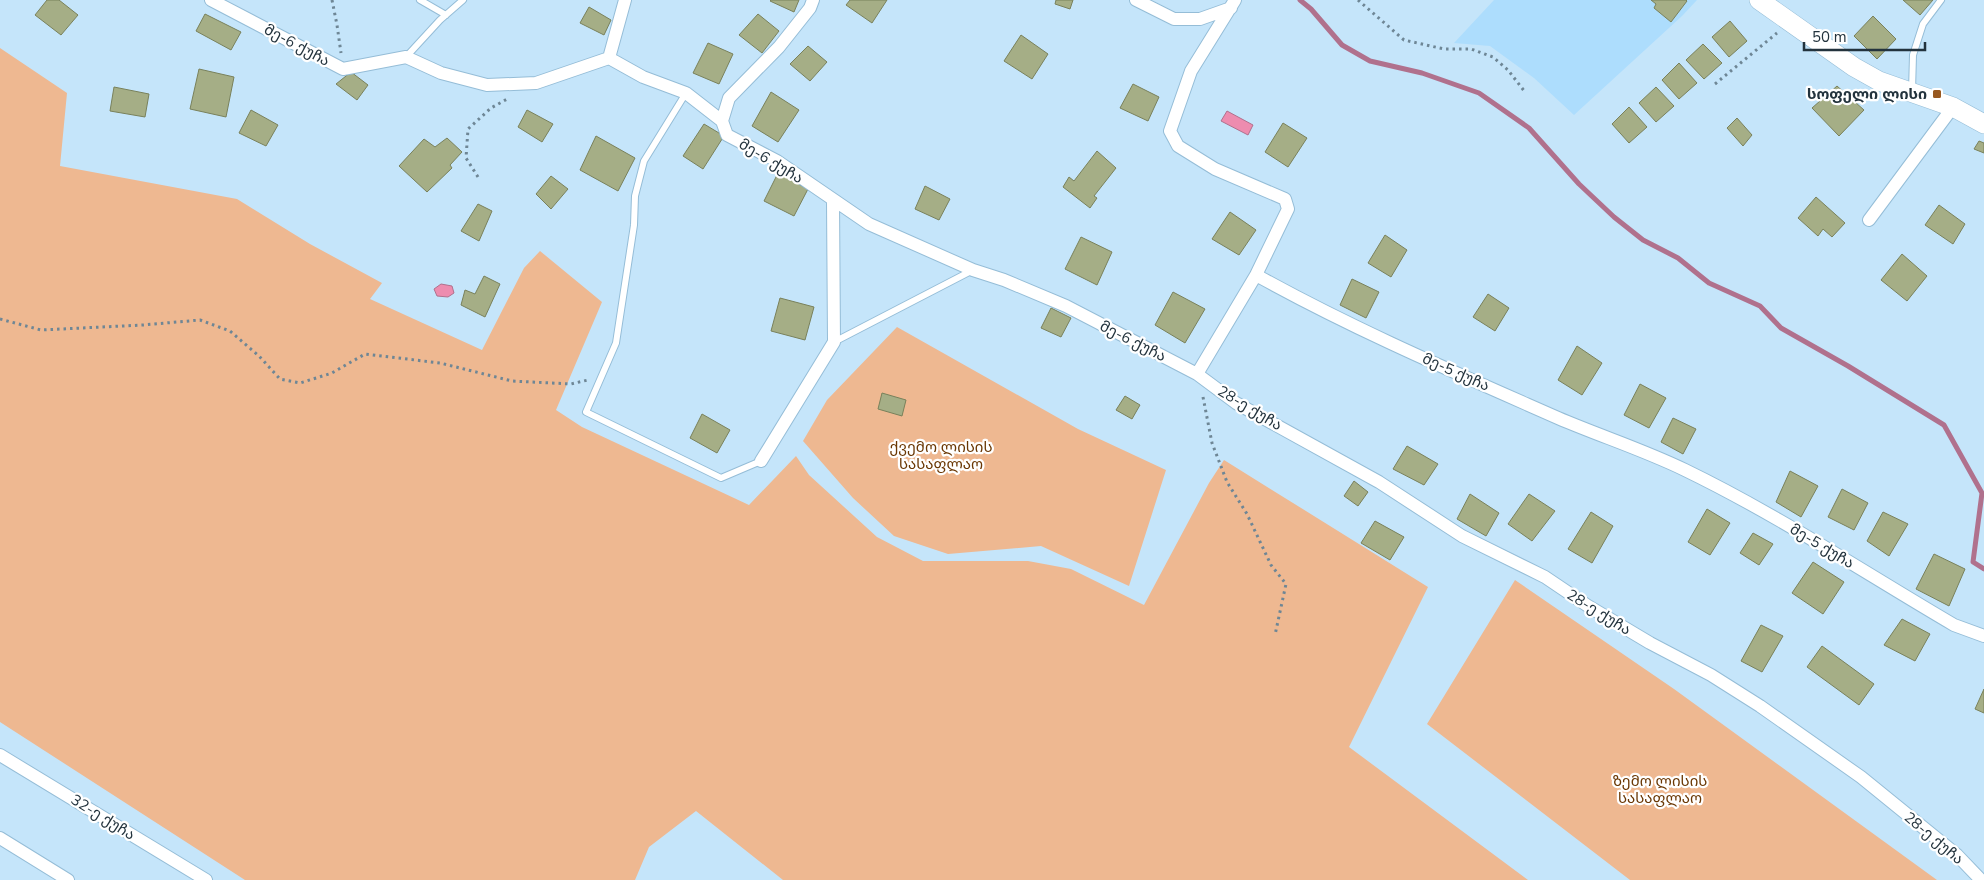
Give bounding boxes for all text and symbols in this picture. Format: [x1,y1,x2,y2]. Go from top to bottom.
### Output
street label: მე-6 ქუჩა [261,19,333,71]
scale bar [1804,20,1925,52]
text: 50 m [1812,27,1847,47]
place label: სოფელი ლისი [1807,84,1927,104]
marker: სოფელი ლისი [1931,88,1943,100]
street label: მე-6 ქუჩა [735,134,807,188]
street label: მე-6 ქუჩა [1096,316,1170,366]
street label: მე-5 ქუჩა [1419,348,1493,396]
street label: 28-ე ქუჩა [1214,381,1286,435]
park label: ქვემო ლისის სასაფლაო [889,437,993,474]
street label: მე-5 ქუჩა [1786,519,1858,573]
street label: 28-ე ქუჩა [1563,584,1635,640]
park label: ზემო ლისის სასაფლაო [1613,771,1707,808]
street label: 32-ე ქუჩა [67,789,139,845]
street label: 28-ე ქუჩა [1900,807,1968,869]

